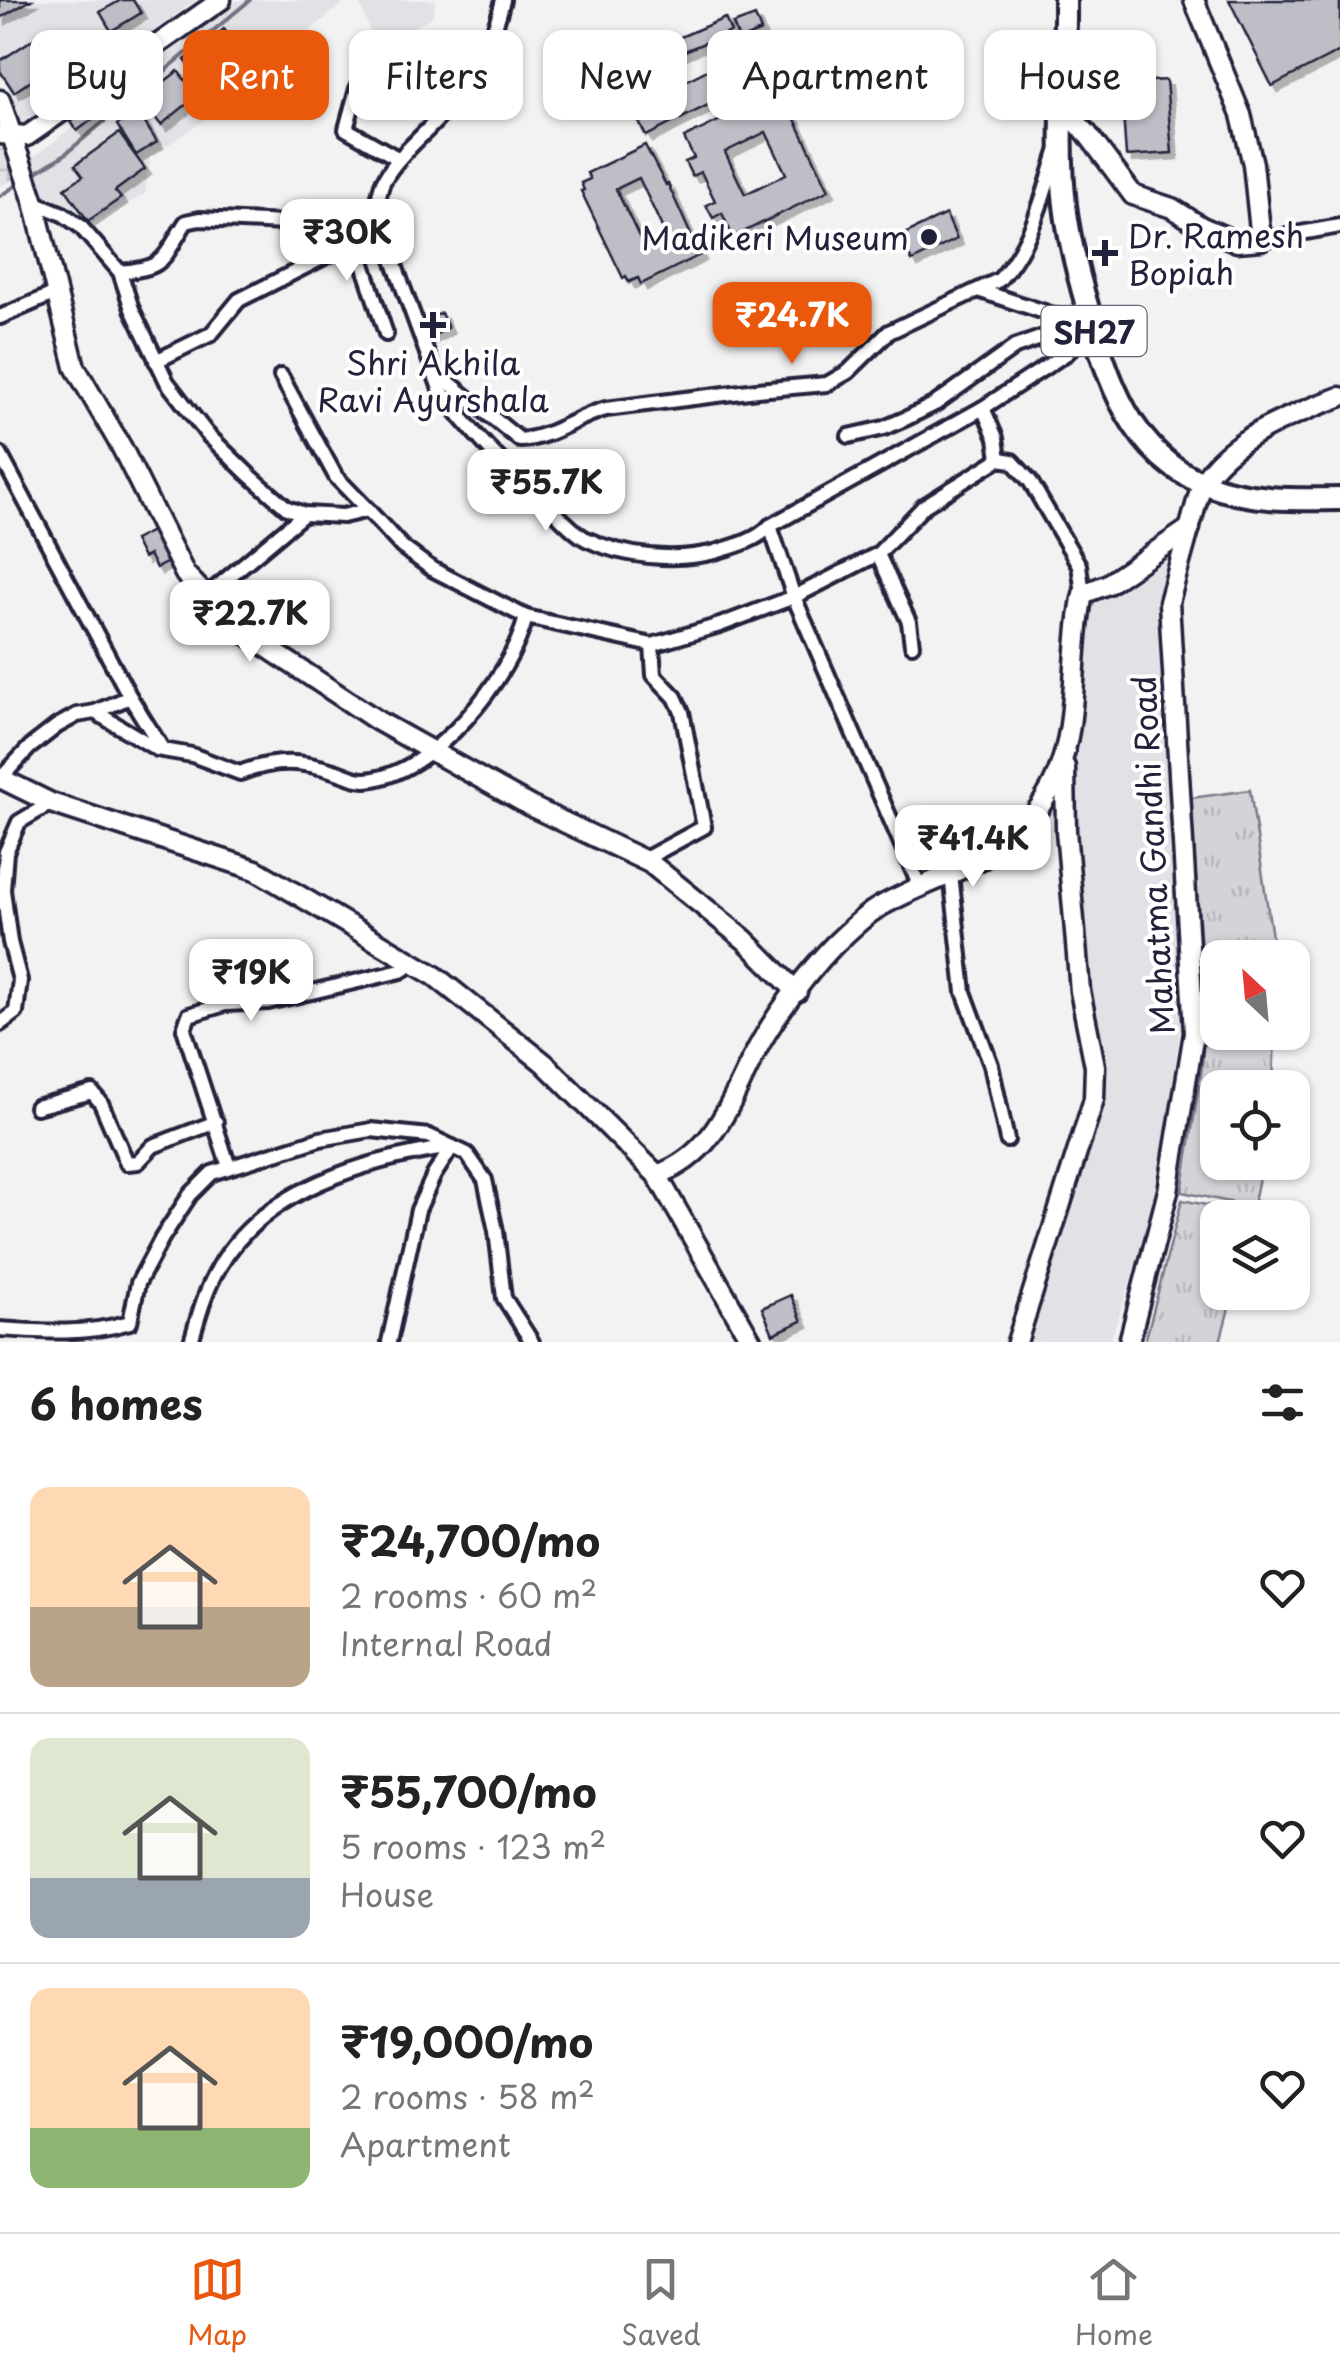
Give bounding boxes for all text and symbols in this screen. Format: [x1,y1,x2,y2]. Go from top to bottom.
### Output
chip: Buy [30,30,163,120]
chip: Rent [183,30,329,120]
chip: Filters [349,30,523,120]
chip: New [543,30,687,120]
chip: Apartment [707,30,964,120]
chip: House [984,30,1156,120]
pin: ₹30K [288,199,406,284]
text: ₹30K [302,207,392,255]
place label: Dr. Ramesh Bopiah [1128,211,1304,296]
place label: Madikeri Museum [641,213,909,261]
marker: Madikeri Museum [918,226,940,248]
marker: Dr. Ramesh Bopiah [1092,240,1118,266]
pin: ₹24.7K [711,282,873,367]
text: ₹24.7K [735,290,849,338]
road number: SH27 [1042,306,1146,356]
marker: Shri Akhila Ravi Ayurshala [420,312,446,338]
place label: Shri Akhila Ravi Ayurshala [317,338,549,423]
pin: ₹55.7K [465,449,627,534]
text: ₹55.7K [489,457,603,505]
pin: ₹22.7K [169,580,331,665]
text: ₹22.7K [192,588,308,636]
street label: Mahatma Gandhi Road [1119,674,1185,1036]
pin: ₹41.4K [892,805,1054,890]
text: ₹41.4K [917,813,1029,861]
pin: ₹19K [192,939,310,1024]
north arrow [1200,940,1310,1050]
map controls [1200,940,1310,1310]
text: ₹19K [211,947,291,995]
button: locate [1200,1070,1310,1180]
button: layers [1200,1200,1310,1310]
text: 6 homes [30,1371,203,1434]
icon: filters [1255,1375,1310,1430]
text: ₹24,700/mo [340,1508,600,1571]
icon: home [110,1527,230,1647]
icon: heart [1255,1560,1310,1615]
text: 2 rooms · 60 m² [340,1571,597,1619]
text: Internal Road [340,1619,553,1667]
text: ₹55,700/mo [340,1759,597,1822]
icon: home [110,1778,230,1898]
icon: heart [1255,1811,1310,1866]
text: 5 rooms · 123 m² [340,1822,606,1870]
text: House [340,1870,434,1918]
text: ₹19,000/mo [340,2009,593,2072]
icon: home [110,2028,230,2148]
icon: heart [1255,2061,1310,2116]
text: 2 rooms · 58 m² [340,2072,595,2120]
text: Apartment [340,2120,511,2168]
tab: Map [187,2252,247,2355]
tab: Saved [621,2252,701,2355]
tab: Home [1075,2252,1153,2355]

